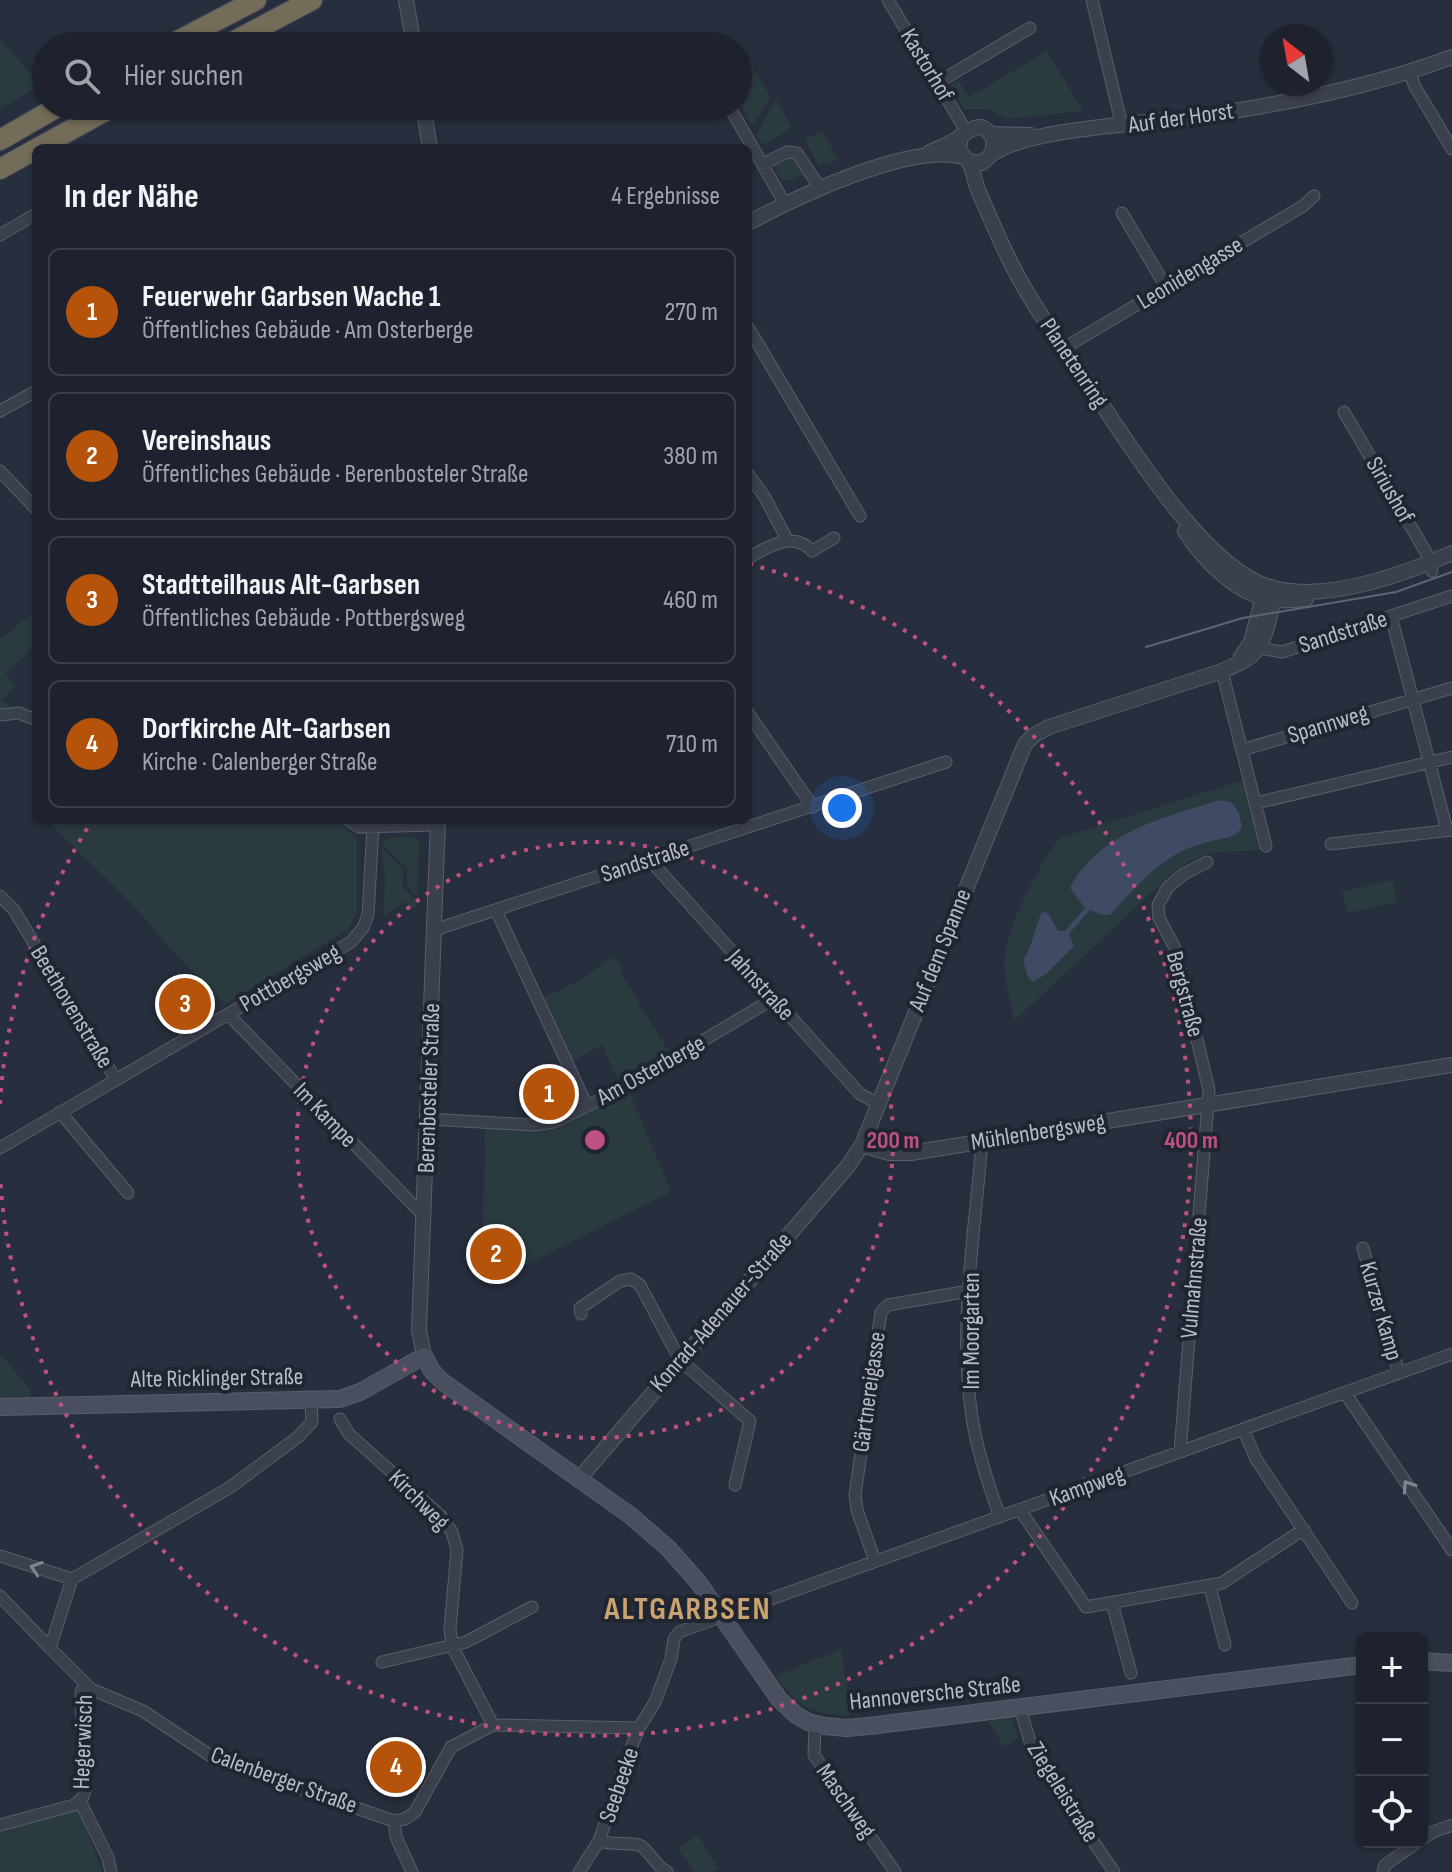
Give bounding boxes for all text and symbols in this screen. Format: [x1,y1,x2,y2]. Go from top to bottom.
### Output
street label: Kastorhof [894,23,960,108]
north arrow [1260,24,1332,96]
search box [32,32,752,120]
icon: search [60,54,104,98]
text: Hier suchen [124,58,243,94]
street label: Auf der Horst [1125,96,1236,140]
text: In der Nähe [64,176,199,217]
text: 4 Ergebnisse [611,181,720,212]
street label: Leonidengasse [1132,230,1248,316]
text: Feuerwehr Garbsen Wache 1 [142,279,441,315]
text: 1 [87,297,97,328]
text: 270 m [665,297,718,328]
street label: Planetenring [1033,313,1115,413]
text: Öffentliches Gebäude · Am Osterberge [142,315,473,346]
text: Vereinshaus [142,423,271,459]
text: 2 [86,441,98,472]
text: 380 m [663,441,718,472]
street label: Siriushof [1359,452,1421,529]
text: Öffentliches Gebäude · Berenbosteler Straße [142,459,529,490]
text: Stadtteilhaus Alt-Garbsen [142,567,420,603]
text: 3 [86,585,98,616]
text: 460 m [663,585,718,616]
text: Öffentliches Gebäude · Pottbergsweg [142,603,465,634]
street label: Sandstraße [1295,604,1391,660]
street label: Spannweg [1284,698,1372,750]
text: Dorfkirche Alt-Garbsen [142,711,391,747]
text: 4 [86,729,98,760]
text: 710 m [666,729,718,760]
text: Kirche · Calenberger Straße [142,747,378,778]
your location [822,788,862,828]
street label: Sandstraße [597,833,693,889]
street label: Auf dem Spanne [902,885,978,1016]
street label: Pottbergsweg [235,938,345,1018]
street label: Beethovenstraße [24,941,120,1073]
street label: Jahnstraße [721,943,801,1027]
street label: Bergstraße [1160,948,1210,1040]
pin: 3 [159,974,211,1034]
street label: Berenbosteler Straße [412,1003,446,1173]
street label: Am Osterberge [591,1028,710,1112]
pin: 1 [523,1064,575,1124]
street label: Im Kampe [287,1076,363,1154]
street label: Mühlenbergsweg [969,1107,1107,1157]
centre of rings [581,1126,609,1154]
text: 200 m [866,1126,920,1155]
text: 400 m [1164,1126,1218,1155]
street label: Vulmahnstraße [1174,1216,1214,1340]
pin: 2 [470,1224,522,1284]
street label: Konrad-Adenauer-Straße [644,1226,798,1398]
street label: Kurzer Kamp [1353,1258,1409,1364]
street label: Im Moorgarten [957,1272,986,1390]
street label: Gärtnereigasse [846,1330,892,1454]
street label: Alte Ricklinger Straße [129,1362,304,1394]
street label: Kampweg [1045,1459,1129,1513]
street label: Kirchweg [382,1463,456,1537]
one-way arrow [1403,1480,1418,1494]
one-way arrow [30,1561,44,1577]
district label: ALTGARBSEN [603,1590,772,1629]
map controls [1356,1632,1428,1848]
button: + [1356,1632,1428,1704]
street label: Hannoversche Straße [848,1670,1022,1716]
street label: Hegerwisch [67,1694,99,1790]
button: − [1356,1704,1428,1776]
street label: Ziegeleistraße [1021,1736,1105,1848]
pin: 4 [370,1737,422,1797]
street label: Calenberger Straße [207,1740,361,1820]
street label: Seebeeke [593,1744,645,1826]
street label: Maschweg [810,1758,882,1844]
button: locate [1356,1776,1428,1848]

